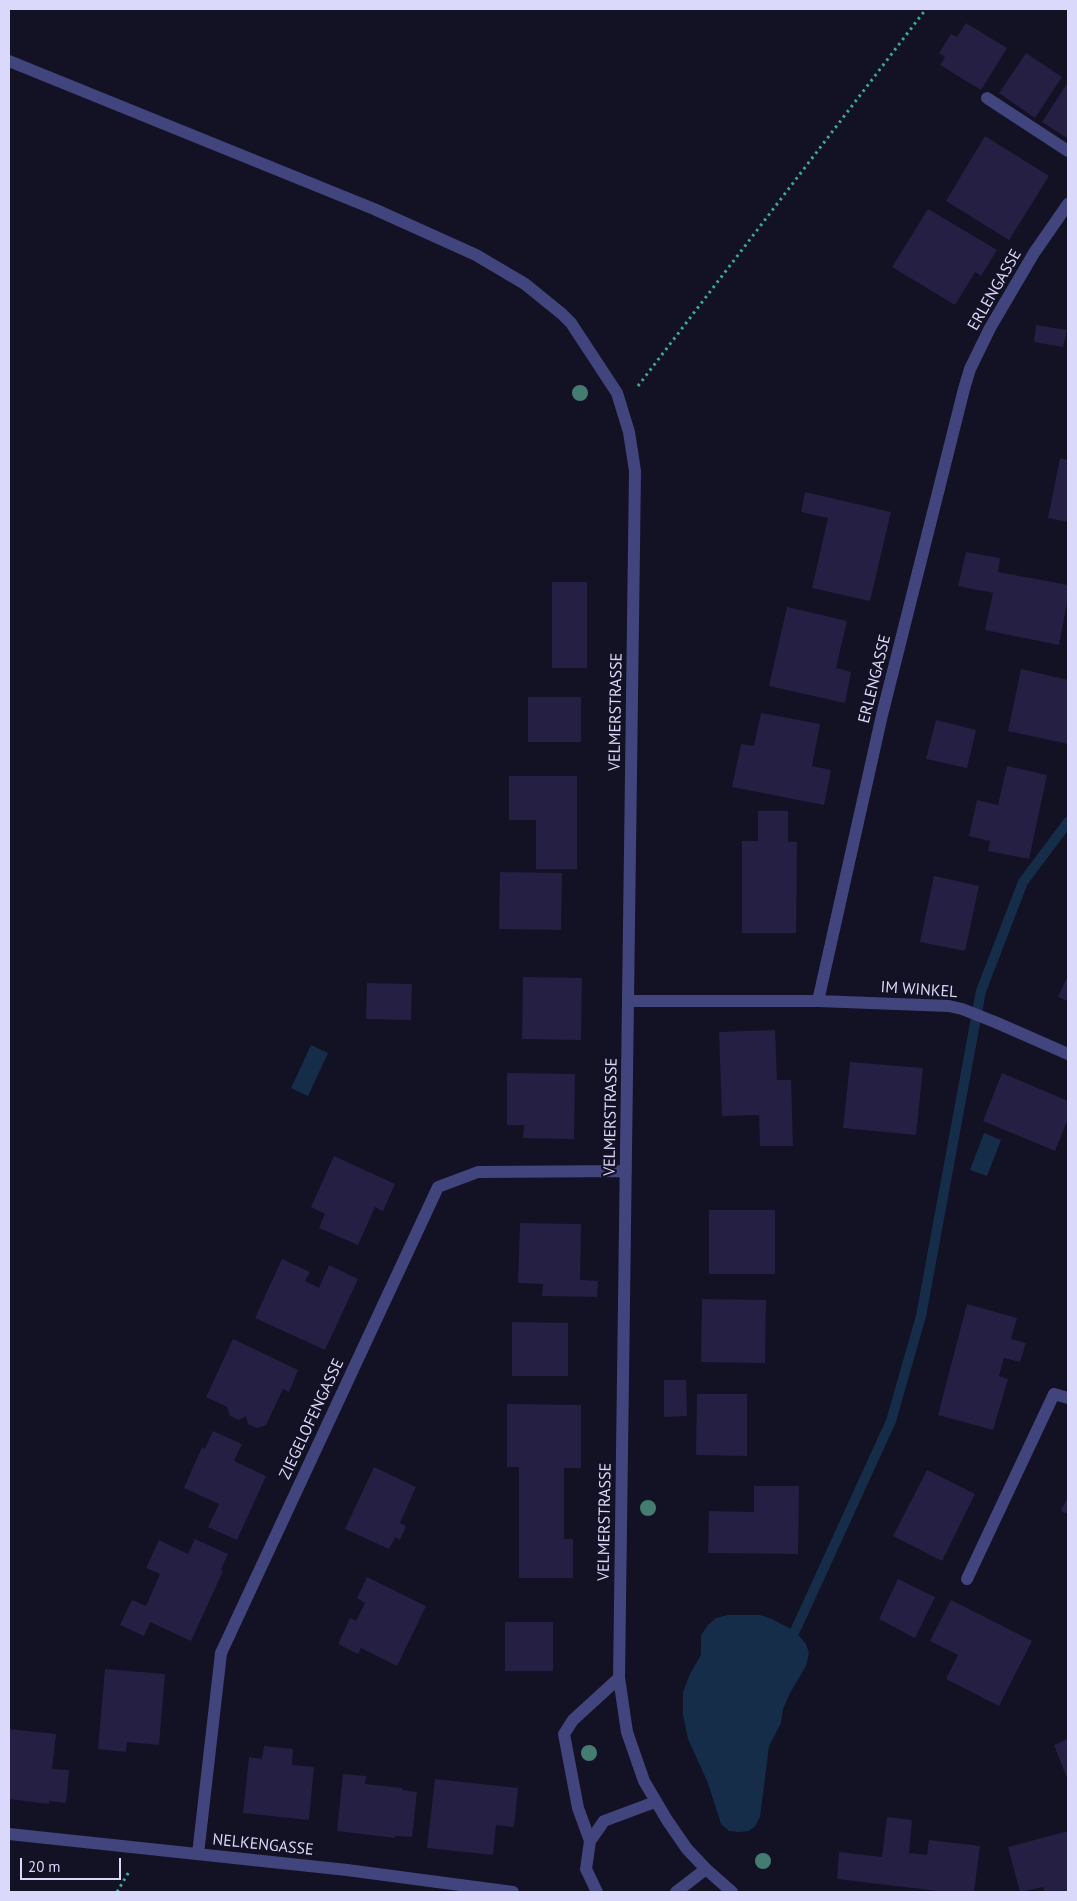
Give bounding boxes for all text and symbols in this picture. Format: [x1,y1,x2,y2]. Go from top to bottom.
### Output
street label: ERLENGASSE [964,246,1026,334]
street label: ERLENGASSE [855,633,895,725]
street label: VELMERSTRASSE [605,653,627,771]
street label: IM WINKEL [880,978,958,1002]
street label: VELMERSTRASSE [600,1058,622,1176]
street label: ZIEGELOFENGASSE [276,1356,348,1482]
street label: VELMERSTRASSE [594,1463,616,1581]
street label: NELKENGASSE [212,1830,314,1860]
scale bar [22,1848,124,1880]
text: 20 m [28,1857,61,1876]

